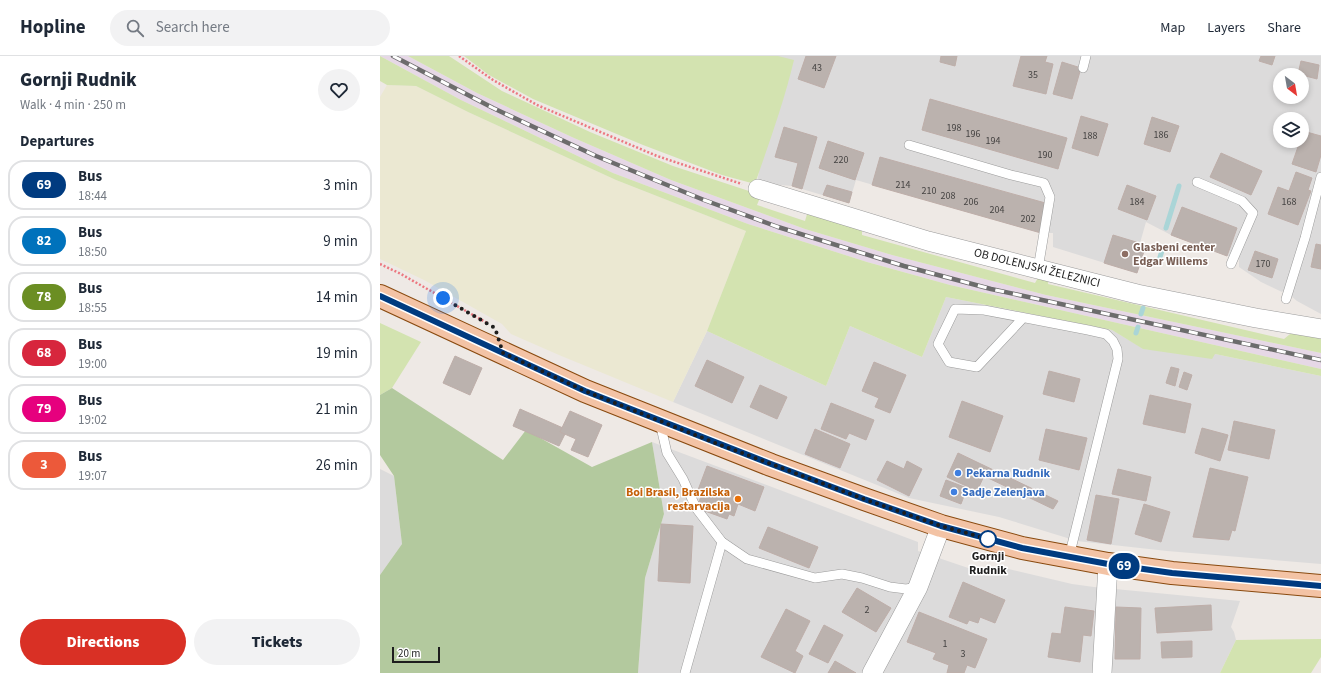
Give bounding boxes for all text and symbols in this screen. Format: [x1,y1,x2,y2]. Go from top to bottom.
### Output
search box [110,10,390,46]
text: Hopline [20,14,86,41]
icon: search [124,17,146,39]
text: Search here [156,17,230,38]
text: Map [1160,18,1185,38]
text: Layers [1207,18,1245,38]
text: Share [1267,18,1301,38]
house number: 43 [812,61,822,75]
text: Gornji Rudnik [20,67,137,94]
house number: 35 [1028,68,1038,82]
north arrow [1273,68,1309,104]
map controls [1273,68,1309,148]
button: heart [318,69,360,111]
text: Walk · 4 min · 250 m [20,96,126,114]
button: layers [1273,112,1309,148]
house number: 198 [947,121,961,135]
house number: 196 [966,127,980,141]
house number: 186 [1154,128,1168,142]
house number: 188 [1083,129,1097,143]
text: Departures [20,131,94,152]
house number: 194 [986,134,1000,148]
house number: 190 [1038,148,1052,162]
house number: 220 [834,153,848,167]
text: Bus [78,166,102,187]
text: 69 [37,175,51,195]
text: 3 min [323,175,358,196]
house number: 214 [896,178,910,192]
house number: 210 [922,184,936,198]
text: 18:44 [78,187,107,205]
house number: 208 [941,189,955,203]
house number: 206 [964,195,978,209]
house number: 184 [1130,195,1144,209]
house number: 168 [1282,195,1296,209]
house number: 204 [990,203,1004,217]
house number: 202 [1021,212,1035,226]
text: Bus [78,222,102,243]
text: 82 [37,231,51,251]
text: 9 min [323,231,358,252]
place label: Glasbeni center Edgar Willems [1133,239,1215,270]
text: 18:50 [78,243,107,261]
street label: OB DOLENJSKI ŽELEZNICI [972,244,1102,292]
marker: Glasbeni center Edgar Willems [1120,249,1130,259]
house number: 170 [1256,257,1270,271]
text: Bus [78,278,102,299]
text: 78 [37,287,51,307]
text: 14 min [316,287,358,308]
your location [433,288,453,308]
text: 18:55 [78,299,107,317]
text: Bus [78,334,102,355]
text: 68 [37,343,51,363]
text: 19 min [316,343,358,364]
text: 19:00 [78,355,107,373]
text: Bus [78,390,102,411]
text: 79 [37,399,51,419]
text: 21 min [316,399,358,420]
text: 19:02 [78,411,107,429]
text: Bus [78,446,102,467]
text: 3 [40,455,48,475]
text: 26 min [316,455,358,476]
place label: Pekarna Rudnik [966,465,1050,482]
text: 19:07 [78,467,107,485]
marker: Pekarna Rudnik [953,468,963,478]
place label: Boi Brasil, Brazilska restarvacija [626,484,730,515]
place label: Sadje Zelenjava [962,484,1045,501]
marker: Sadje Zelenjava [949,487,959,497]
marker: Boi Brasil, Brazilska restarvacija [733,494,743,504]
marker: Gornji Rudnik [979,530,997,548]
place label: Gornji Rudnik [969,548,1007,579]
line badge: 69 [1106,553,1142,579]
text: 69 [1117,556,1131,576]
house number: 2 [865,603,870,617]
button: Directions [20,619,186,665]
button: Tickets [194,619,360,665]
house number: 1 [943,637,948,651]
scale bar [392,645,440,664]
text: 20 m [398,646,420,661]
house number: 3 [961,647,966,661]

